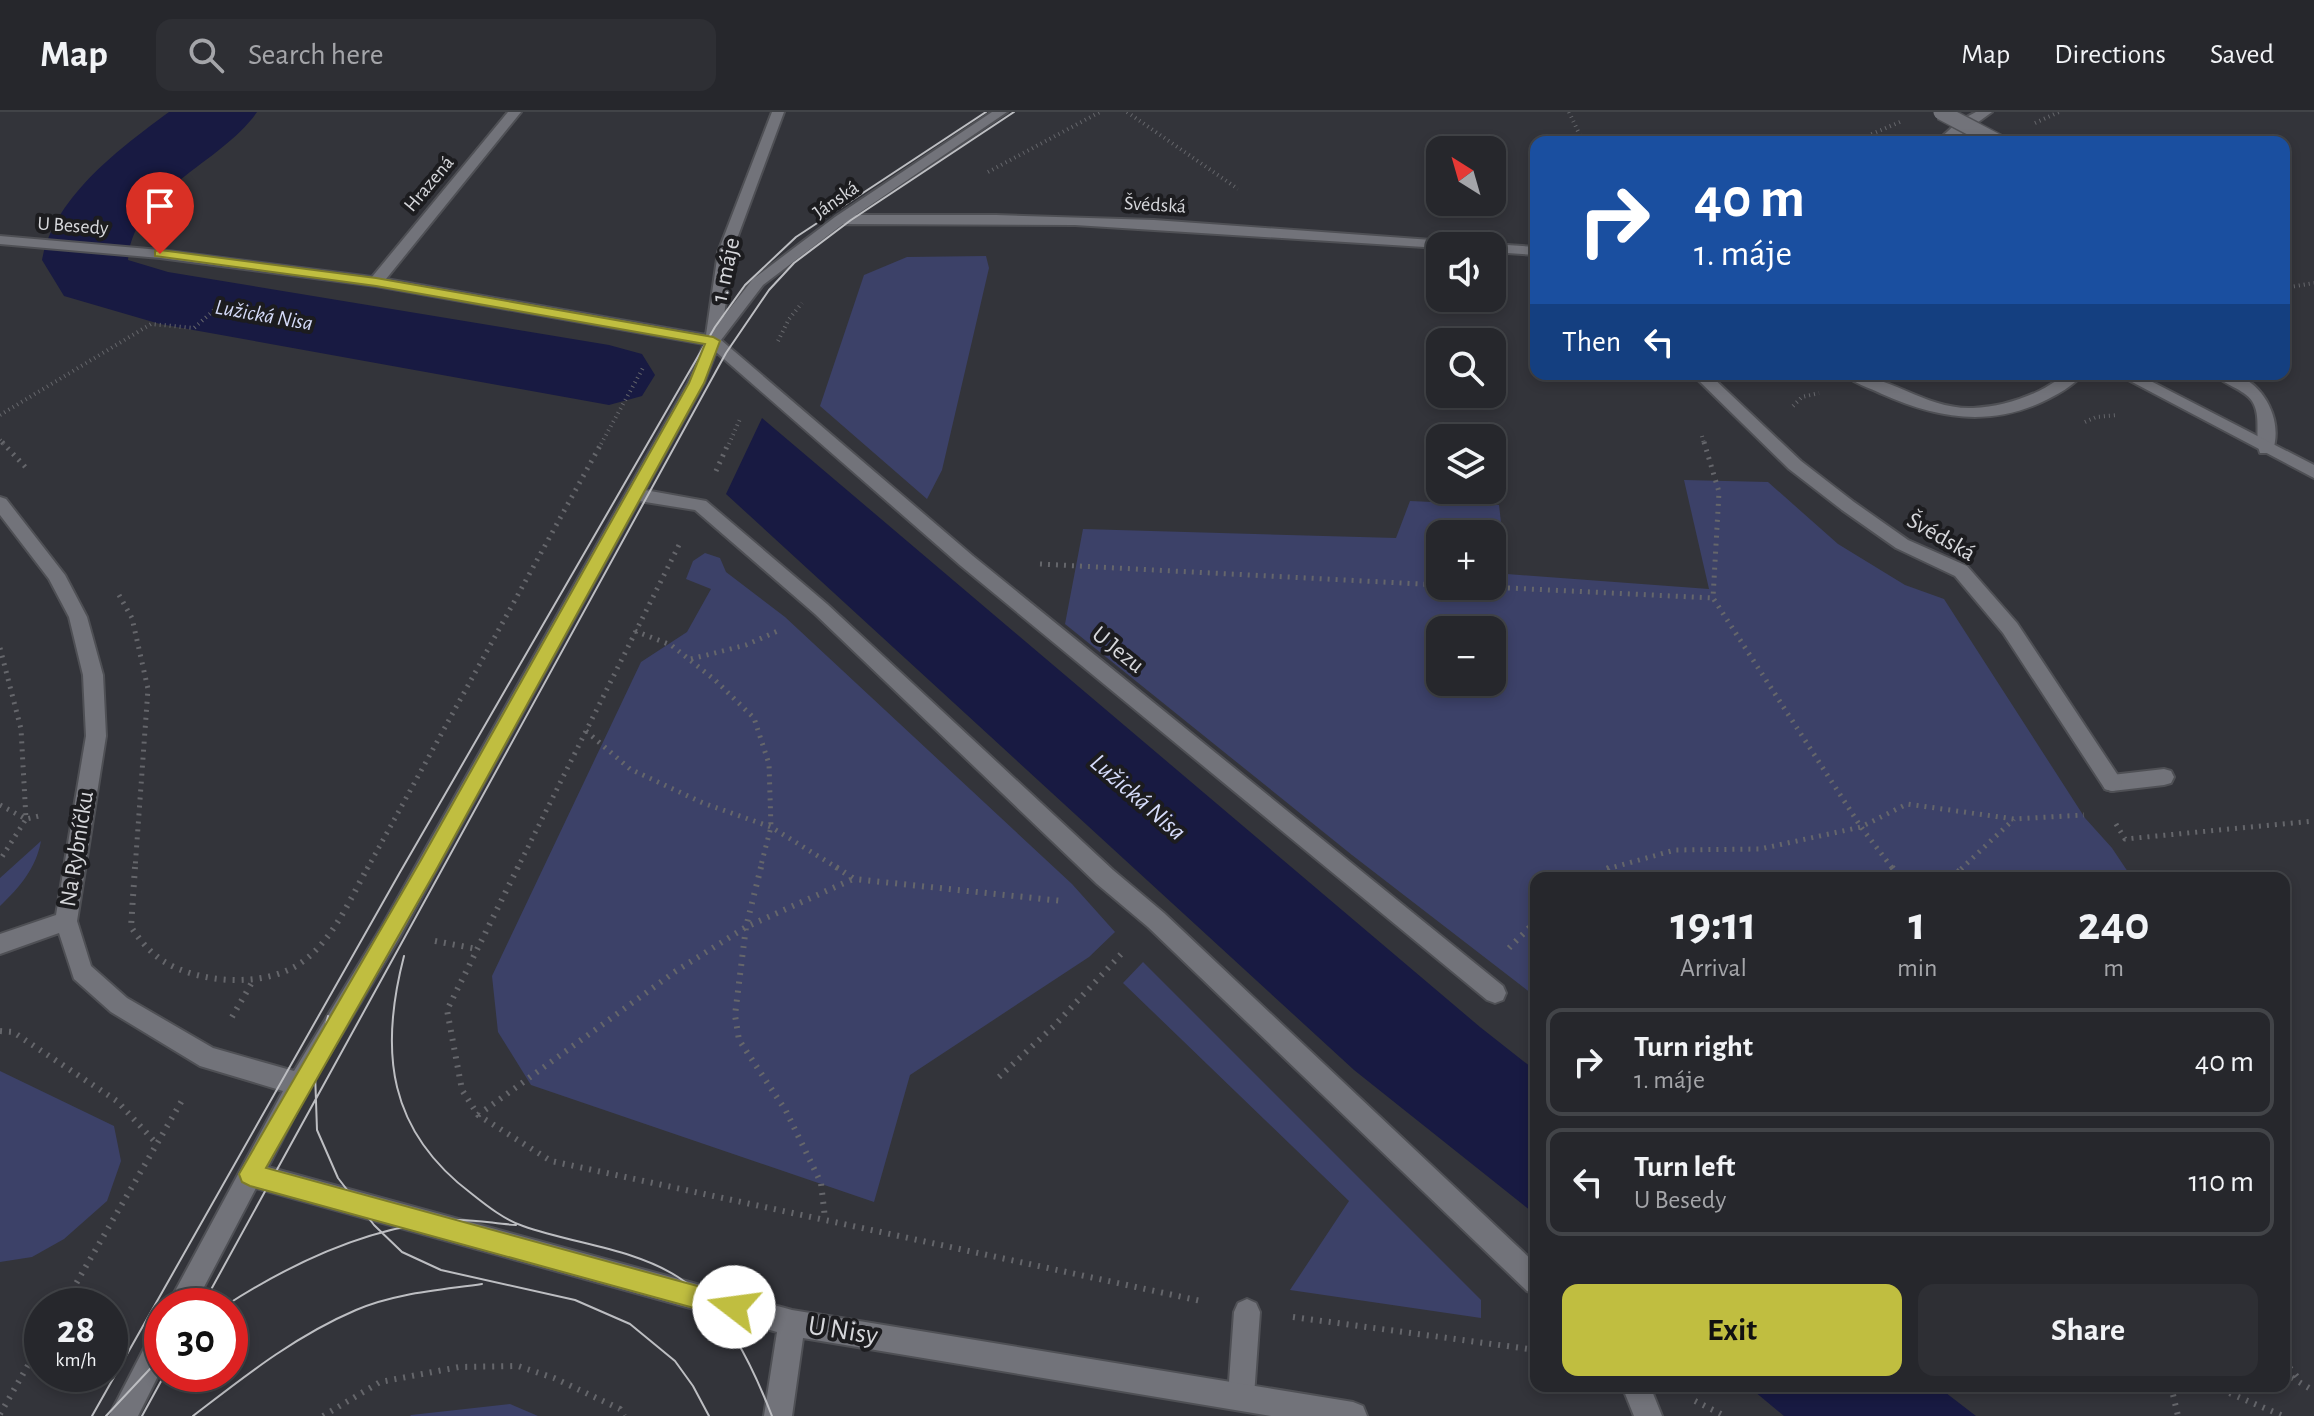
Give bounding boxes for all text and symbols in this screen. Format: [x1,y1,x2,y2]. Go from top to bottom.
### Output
search box [156,19,716,91]
icon: search [184,33,228,77]
text: Map [40,36,108,74]
text: Search here [248,40,384,70]
text: Map [1961,41,2010,69]
text: Directions [2054,41,2166,69]
text: Saved [2210,41,2274,69]
north arrow [1426,136,1506,216]
map controls [1426,136,1506,696]
street label: Hrazená [400,152,458,216]
icon: right [1562,168,1666,272]
text: 40 m [1694,171,1805,227]
pin [126,172,194,254]
street label: Jánská [810,177,862,223]
icon: arrive [138,184,182,228]
street label: Švédská [1123,192,1187,217]
street label: U Besedy [37,214,110,238]
button: sound [1426,232,1506,312]
street label: 1. máje [707,236,745,304]
text: 1. máje [1694,236,1792,272]
water label: Lužická Nisa [213,296,315,334]
icon: left [1637,320,1681,364]
text: Then [1562,327,1621,357]
button: search [1426,328,1506,408]
button: layers [1426,424,1506,504]
street label: Švédská [1903,507,1980,566]
button: + [1426,520,1506,600]
button: − [1426,616,1506,696]
street label: U Jezu [1087,622,1149,678]
water label: Lužická Nisa [1085,749,1191,845]
street label: Na Rybníčku [56,789,98,909]
text: 19:11 [1670,901,1756,949]
text: 1 [1908,901,1926,949]
text: 240 [2078,901,2150,949]
text: Arrival [1680,955,1747,981]
text: min [1897,955,1937,981]
text: m [2103,955,2124,981]
text: Turn right [1634,1032,1753,1062]
icon: right [1566,1040,1610,1084]
text: 40 m [2195,1047,2254,1077]
text: 1. máje [1634,1067,1705,1093]
text: Turn left [1634,1152,1735,1182]
icon: left [1566,1160,1610,1204]
text: 110 m [2189,1167,2254,1197]
text: U Besedy [1634,1187,1726,1213]
position arrow [692,1265,776,1349]
button: Exit [1562,1284,1902,1376]
button: Share [1918,1284,2258,1376]
speed limit sign: 30 [144,1288,248,1392]
text: 28 [57,1310,95,1350]
street label: U Nisy [806,1312,880,1350]
text: km/h [55,1350,97,1370]

